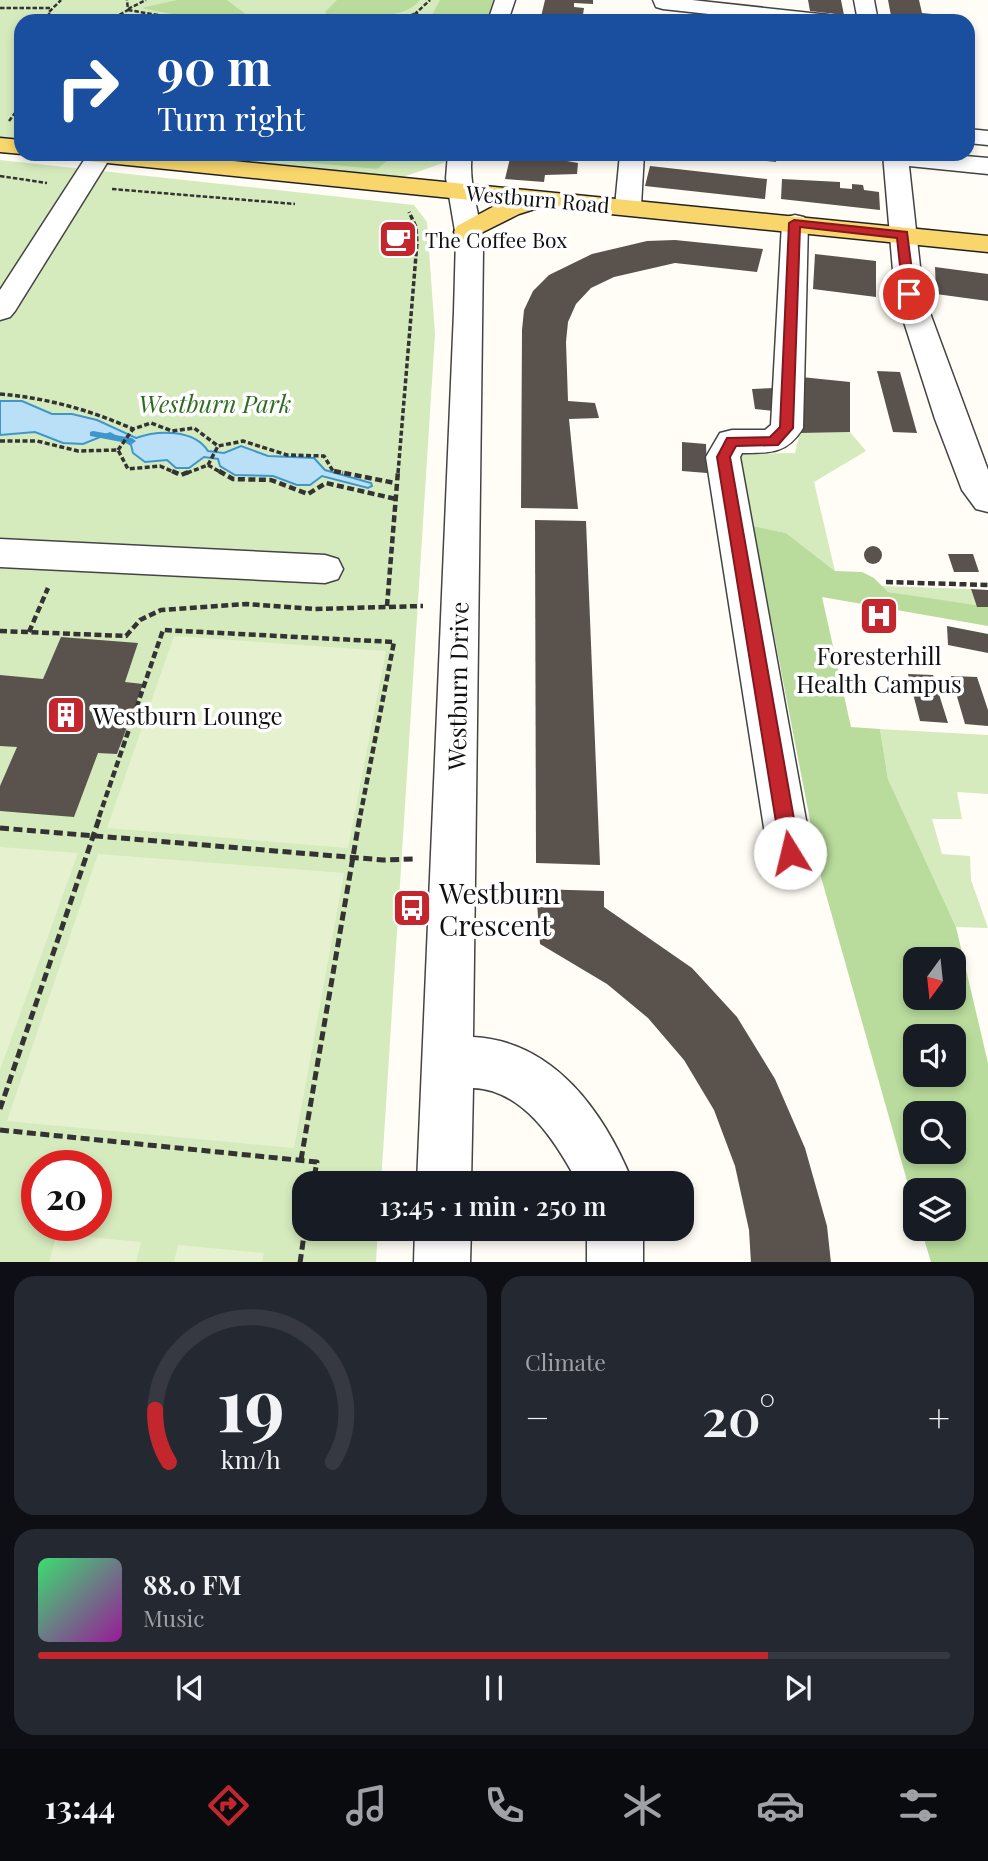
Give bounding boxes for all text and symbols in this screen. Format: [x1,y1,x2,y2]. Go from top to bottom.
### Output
text: 90 m [157,33,271,98]
icon: right [42,42,133,133]
text: Turn right [157,96,305,139]
street label: Westburn Road [464,178,611,218]
cafe icon: The Coffee Box [377,218,419,260]
place label: The Coffee Box [425,225,567,253]
pin [879,264,939,324]
icon: arrive [890,275,928,313]
park label: Westburn Park [139,387,291,419]
hospital icon: Foresterhill Health Campus [858,595,900,637]
street label: Westburn Drive [440,601,474,772]
place label: Foresterhill Health Campus [796,639,962,699]
building icon: Westburn Lounge [45,694,87,736]
place label: Westburn Lounge [92,699,283,731]
position arrow [753,816,827,890]
place label: Westburn Crescent [438,874,560,943]
bus stop icon: Westburn Crescent [391,887,433,929]
north arrow [903,947,966,1010]
map controls [903,947,966,1241]
button: sound [903,1024,966,1087]
button: search [903,1101,966,1164]
speed limit sign: 20 [21,1150,112,1241]
button: layers [903,1178,966,1241]
text: 13:45 · 1 min · 250 m [380,1188,606,1223]
text: Climate [525,1346,606,1377]
text: 19 [216,1353,285,1450]
text: 20° [702,1381,776,1450]
text: − [525,1391,550,1442]
text: + [928,1391,950,1442]
text: km/h [221,1441,281,1474]
text: 88.0 FM [143,1567,242,1602]
text: Music [143,1602,204,1633]
icon: previous [171,1669,209,1707]
icon: pause [475,1669,513,1707]
icon: next [779,1669,817,1707]
icon: directions [204,1781,253,1830]
icon: music [342,1781,391,1830]
icon: phone [480,1781,529,1830]
icon: climate [618,1781,667,1830]
icon: car [756,1781,805,1830]
icon: filters [894,1781,943,1830]
text: 13:44 [45,1784,115,1827]

